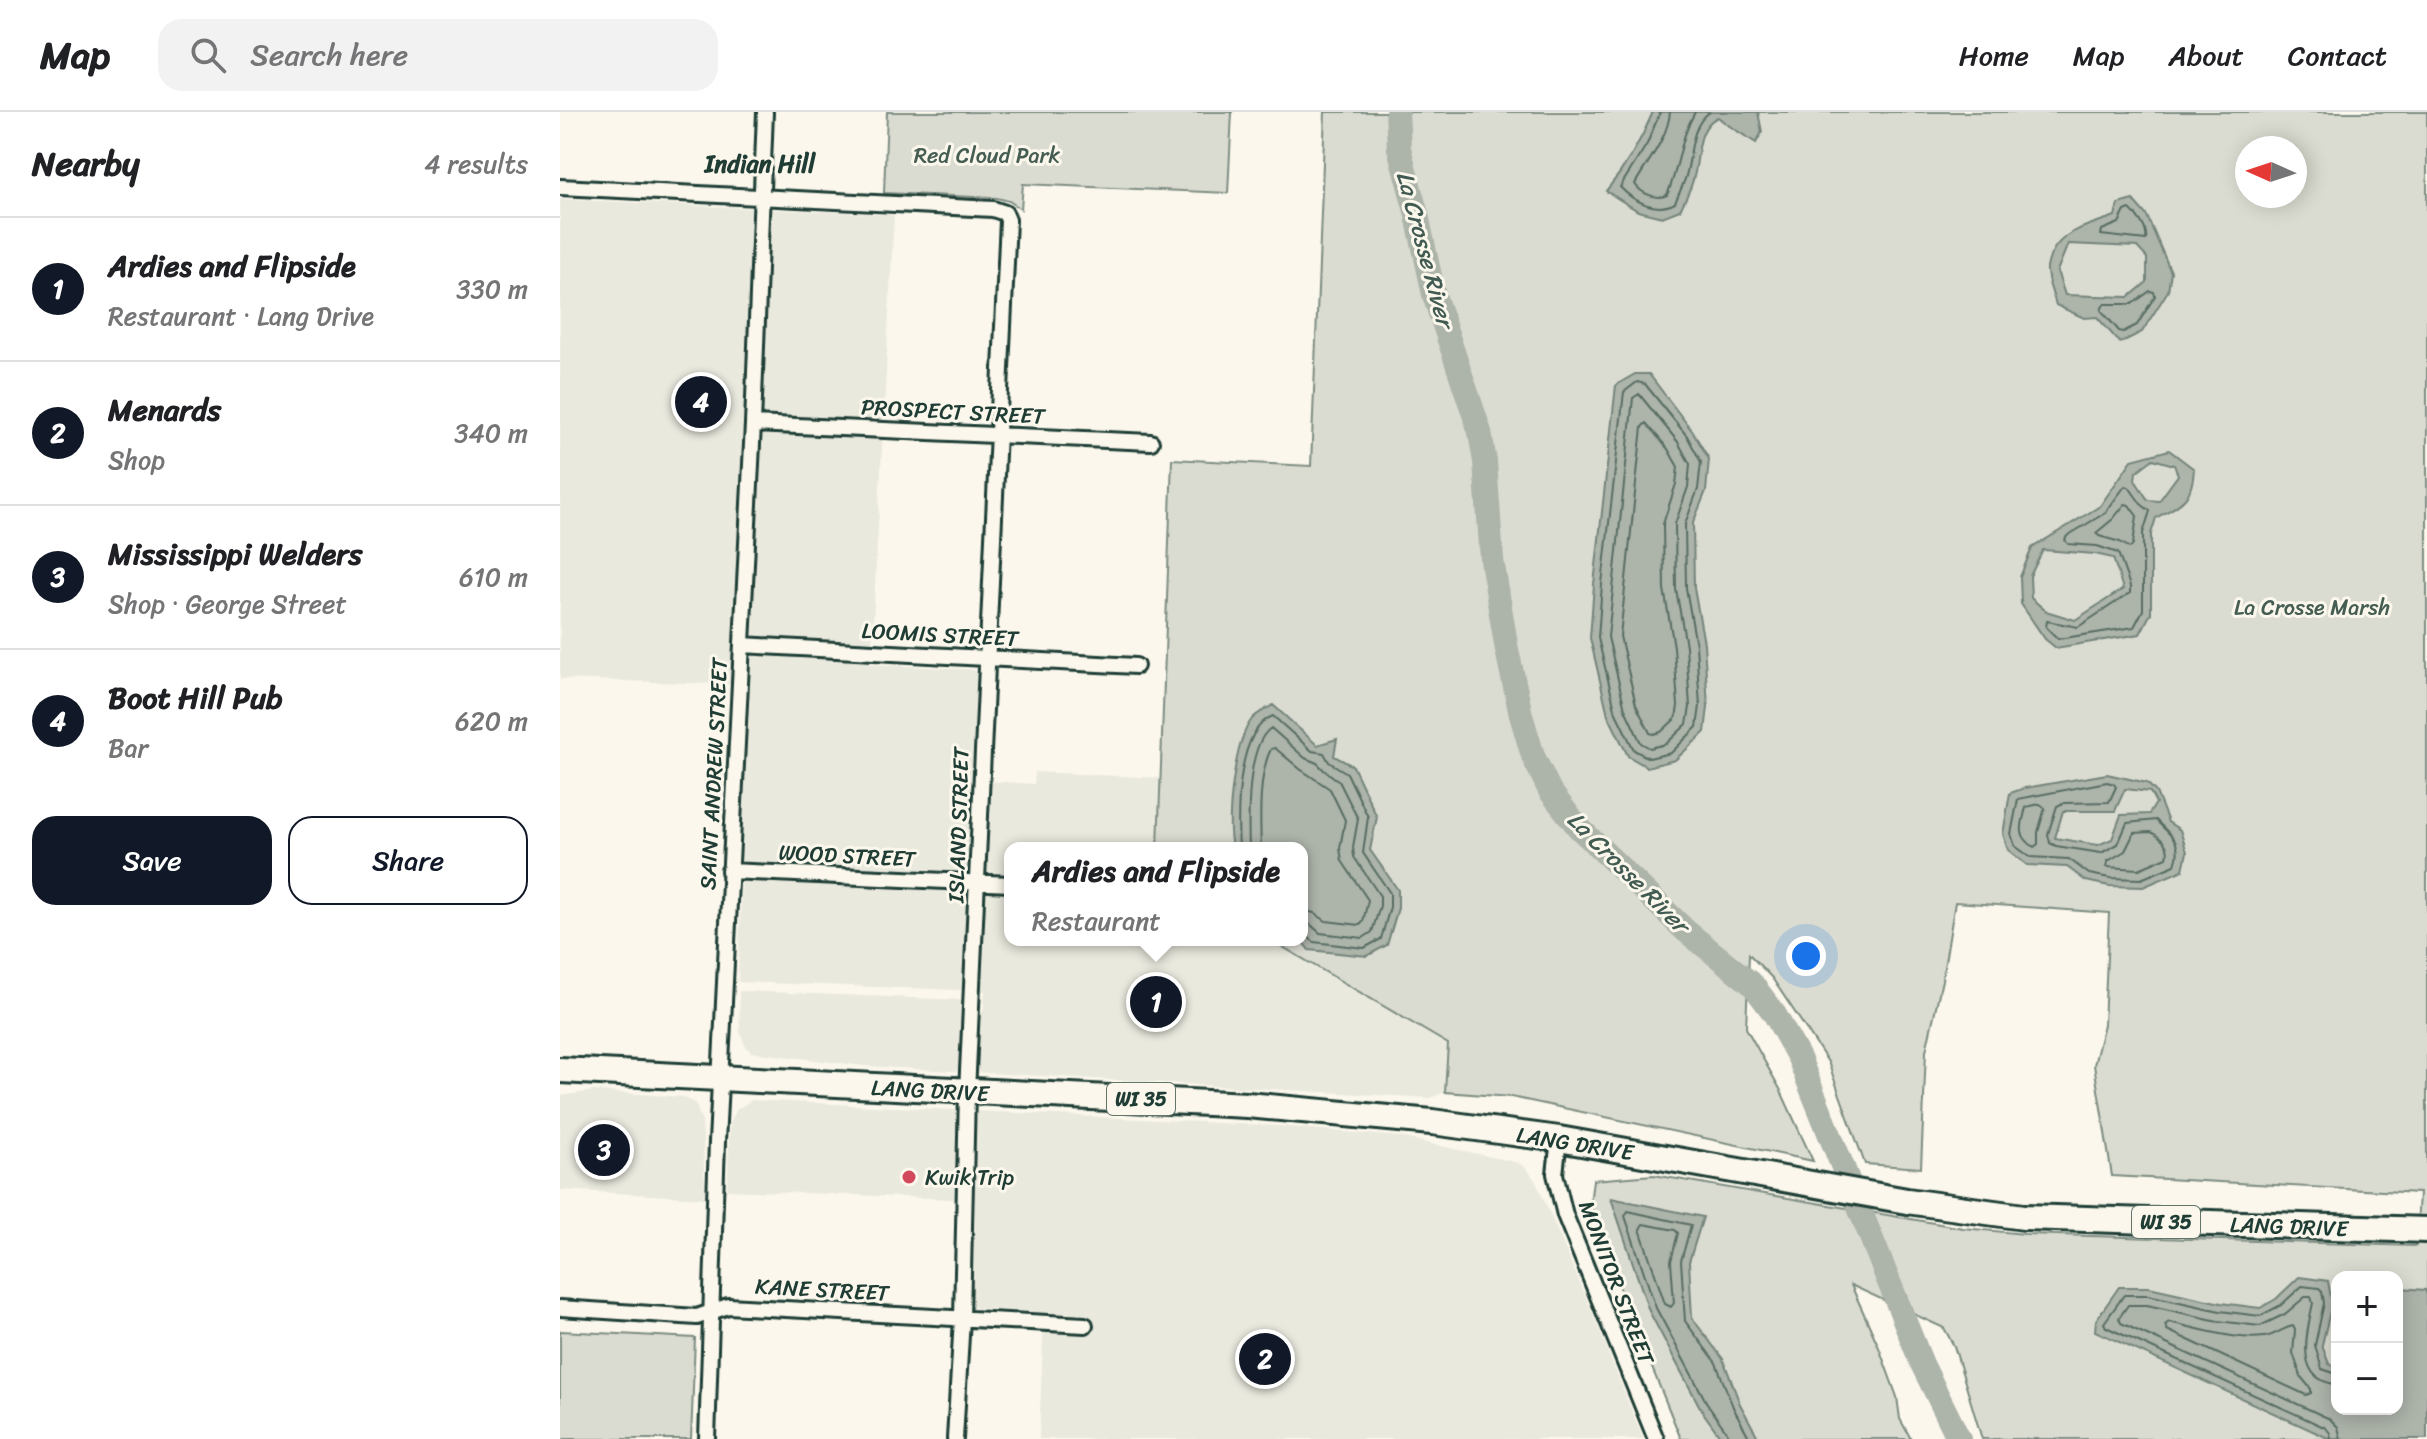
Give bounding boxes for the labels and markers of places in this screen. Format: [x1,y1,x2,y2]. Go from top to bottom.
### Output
pin: 4 [675,372,727,432]
pin: 1 [1130,972,1182,1032]
pin: 3 [578,1120,630,1180]
place label: Kwik Trip [925,1158,1015,1197]
marker: Kwik Trip [900,1168,918,1186]
pin: 2 [1239,1329,1291,1389]

